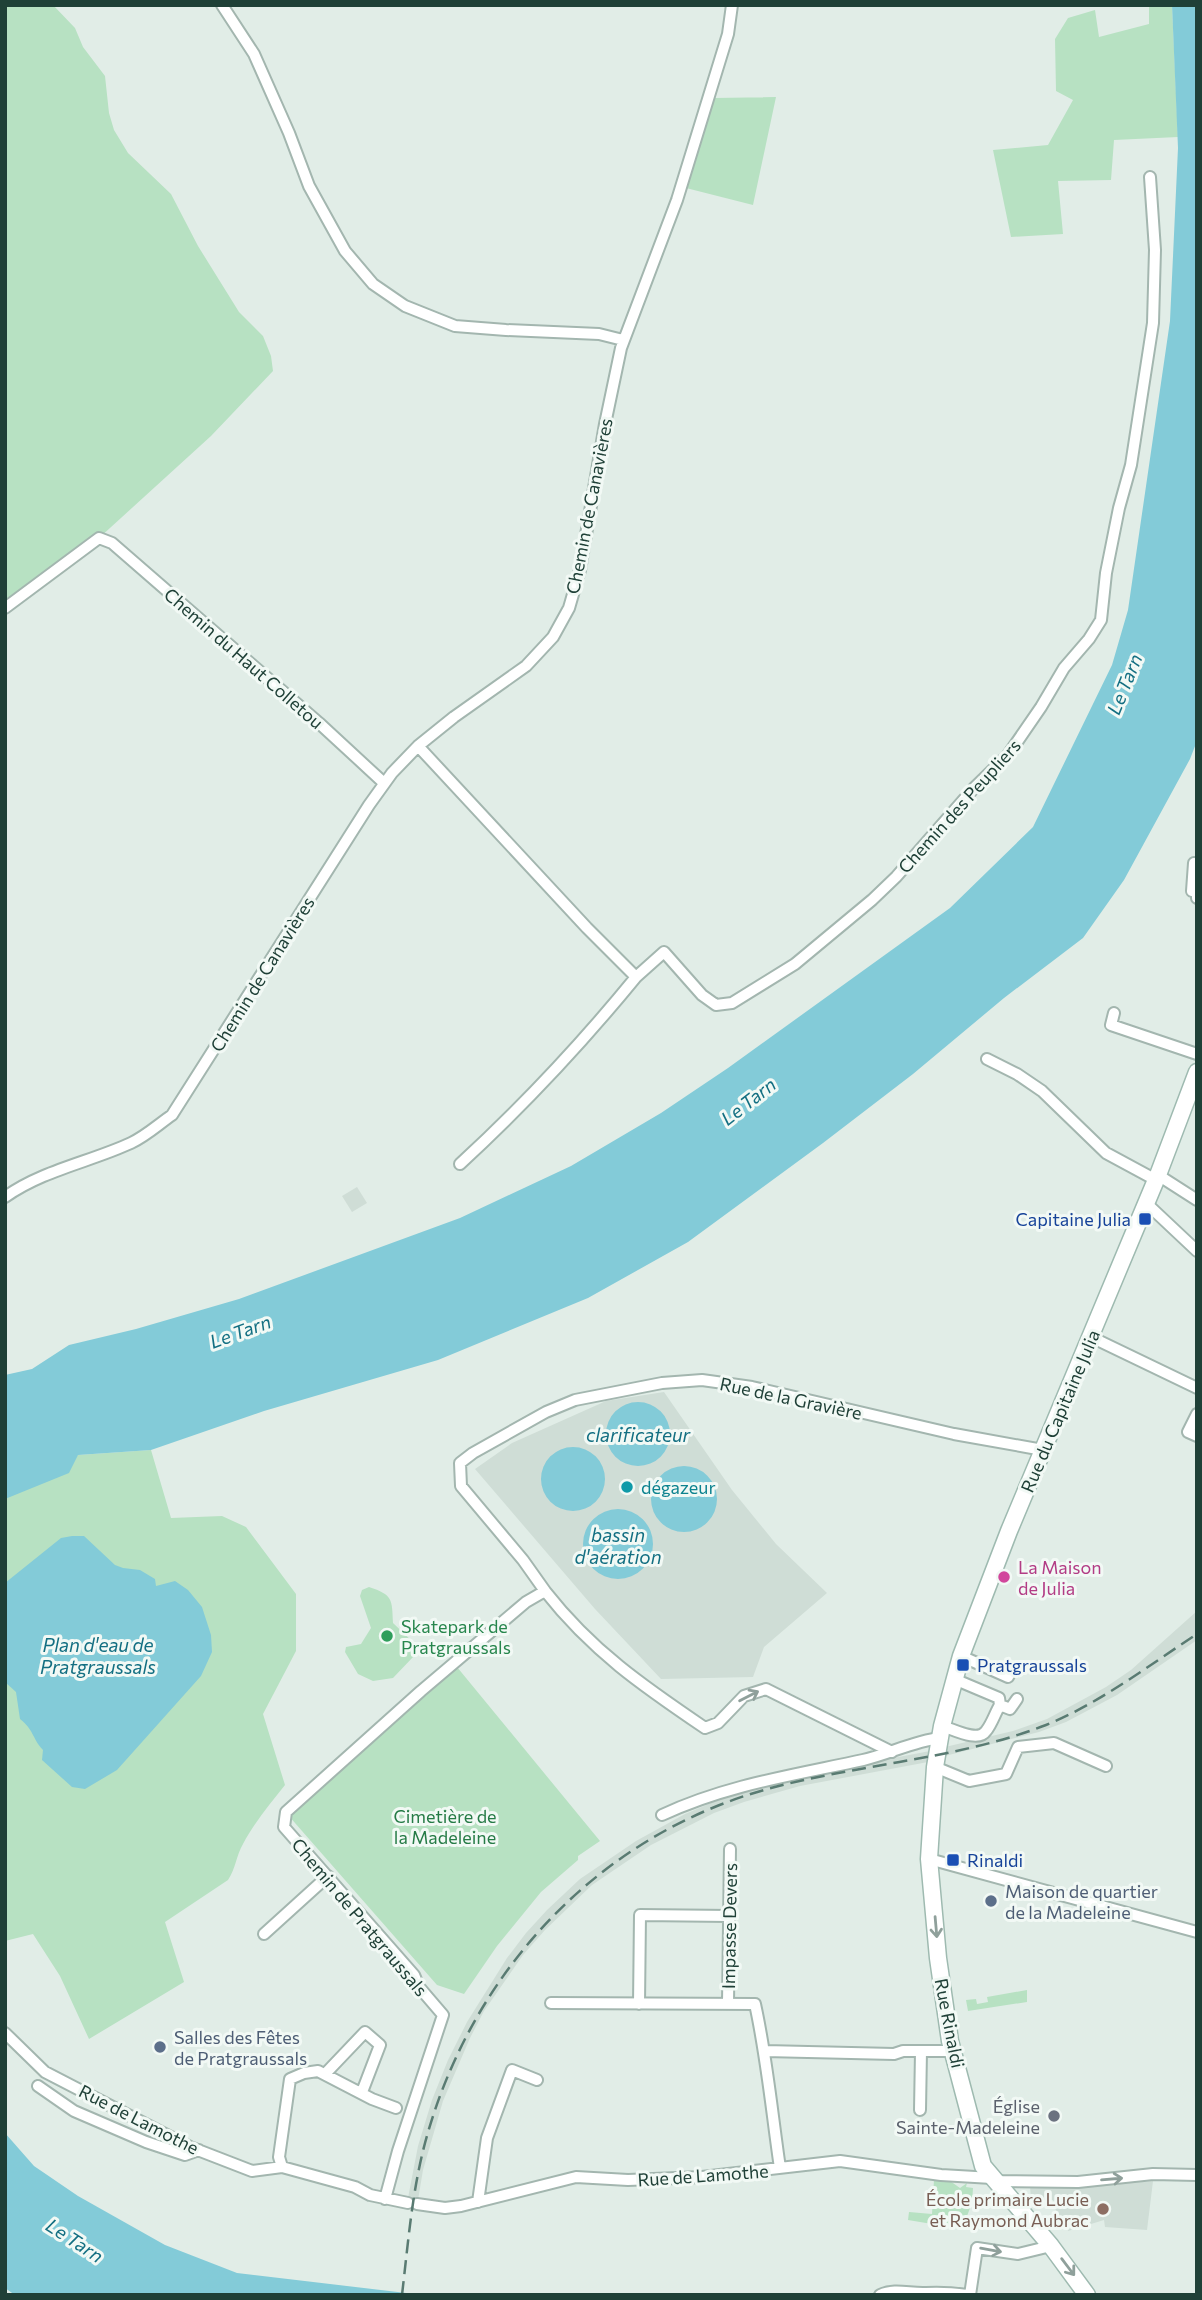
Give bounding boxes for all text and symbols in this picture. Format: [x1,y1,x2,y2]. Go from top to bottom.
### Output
street label: Chemin de Canavières [561,416,617,596]
street label: Chemin du Haut Colletou [160,583,328,733]
water label: Le Tarn [1101,650,1147,718]
street label: Chemin des Peupliers [893,734,1025,878]
street label: Chemin de Canavières [205,892,319,1056]
water label: Le Tarn [716,1072,780,1130]
place label: Capitaine Julia [1015,1208,1131,1230]
marker: Capitaine Julia [1137,1211,1153,1227]
water label: Le Tarn [206,1309,274,1353]
street label: Rue du Capitaine Julia [1016,1326,1104,1496]
street label: Rue de la Gravière [718,1372,864,1424]
water label: clarificateur [586,1423,692,1446]
place label: dégazeur [641,1476,716,1498]
marker: dégazeur [619,1479,635,1495]
water label: bassin d'aération [574,1523,662,1568]
place label: La Maison de Julia [1018,1556,1102,1599]
marker: La Maison de Julia [996,1569,1012,1585]
place label: Skatepark de Pratgraussals [401,1615,511,1658]
marker: Skatepark de Pratgraussals [379,1628,395,1644]
water label: Plan d'eau de Pratgraussals [40,1633,156,1678]
place label: Pratgraussals [977,1654,1087,1676]
marker: Pratgraussals [955,1657,971,1673]
one-way arrow [738,1689,758,1703]
park label: Cimetière de la Madeleine [393,1805,497,1848]
street label: Chemin de Pratgraussals [287,1834,433,2000]
place label: Rinaldi [967,1849,1023,1871]
marker: Rinaldi [945,1852,961,1868]
street label: Impasse Devers [717,1863,741,1989]
place label: Maison de quartier de la Madeleine [1005,1880,1158,1923]
marker: Maison de quartier de la Madeleine [983,1893,999,1909]
one-way arrow [930,1916,943,1938]
street label: Rue Rinaldi [931,1976,969,2070]
place label: Salles des Fêtes de Pratgraussals [174,2026,307,2069]
marker: Salles des Fêtes de Pratgraussals [152,2039,168,2055]
street label: Rue de Lamothe [75,2079,203,2159]
place label: Église Sainte-Madeleine [896,2095,1040,2138]
marker: Église Sainte-Madeleine [1046,2108,1062,2124]
street label: Rue de Lamothe [637,2159,769,2191]
one-way arrow [1101,2172,1123,2185]
place label: École primaire Lucie et Raymond Aubrac [926,2188,1089,2231]
marker: École primaire Lucie et Raymond Aubrac [1095,2201,1111,2217]
water label: Le Tarn [42,2213,108,2267]
one-way arrow [979,2244,1002,2257]
one-way arrow [1060,2258,1075,2276]

